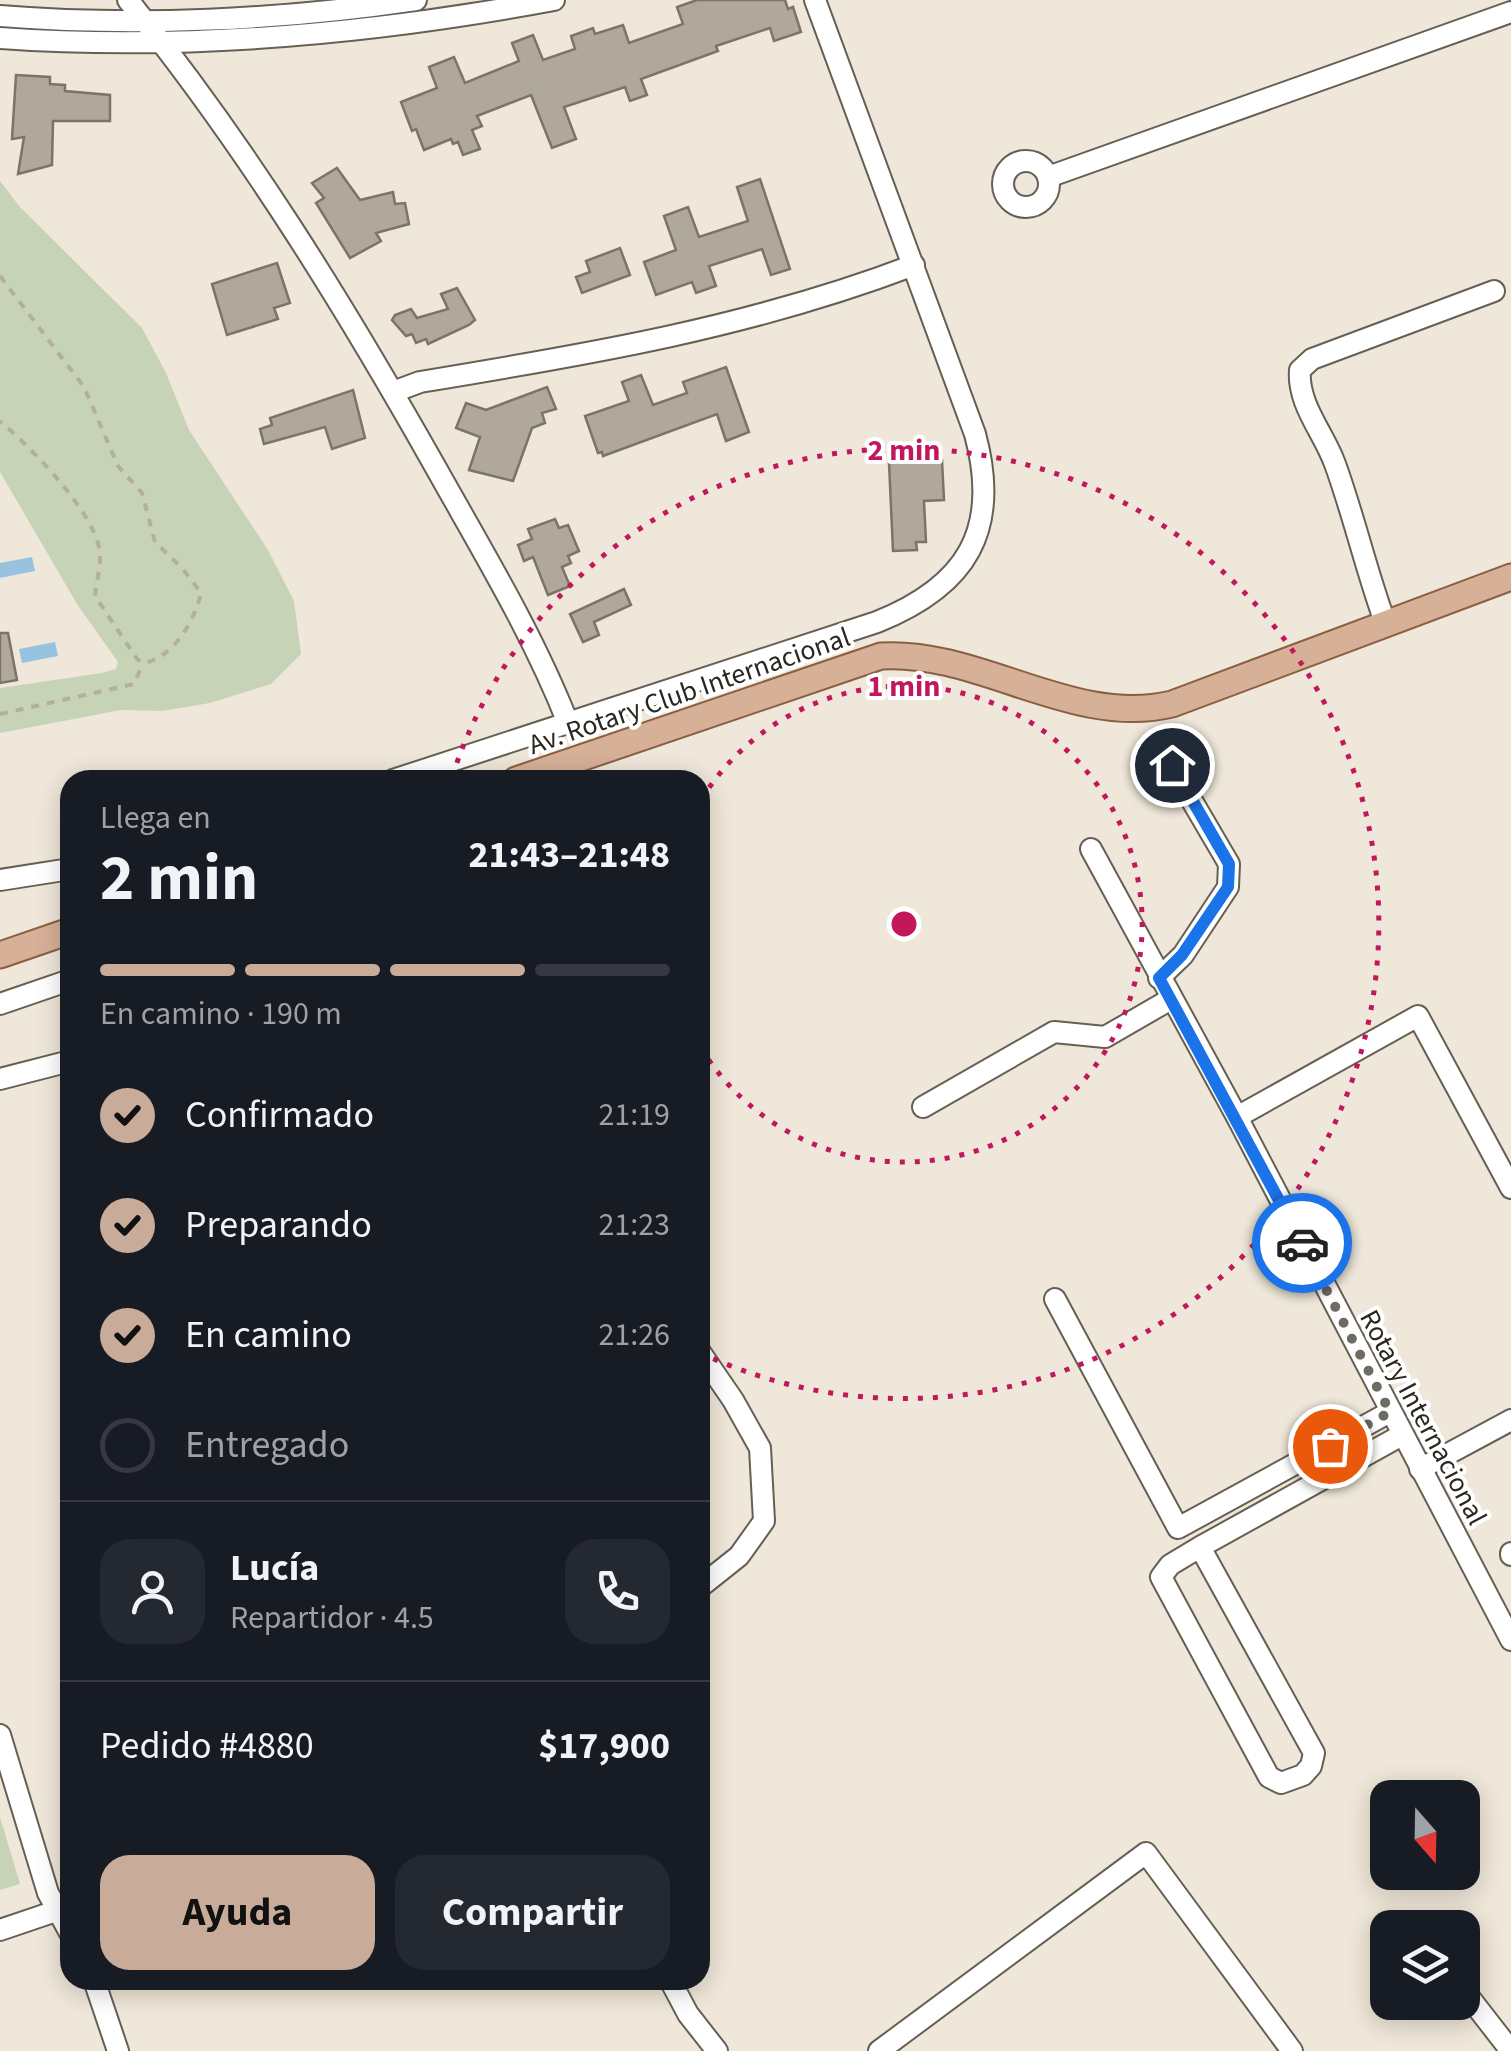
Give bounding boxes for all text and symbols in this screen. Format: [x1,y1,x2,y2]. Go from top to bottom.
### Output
text: 2 min [868,429,941,472]
street label: Av. Rotary Club Internacional [523,617,856,765]
text: 1 min [868,665,941,708]
pin [1130,723,1215,808]
icon: home [1145,738,1200,793]
text: Llega en [100,795,211,841]
text: 21:43–21:48 [468,828,670,882]
text: 2 min [100,832,258,925]
centre of rings [886,906,922,942]
text: En camino · 190 m [100,991,342,1037]
icon: check [100,1088,155,1143]
text: Confirmado [185,1088,374,1142]
text: 21:19 [598,1092,670,1138]
courier [1252,1193,1352,1293]
icon: check [100,1198,155,1253]
text: Preparando [185,1198,372,1252]
text: 21:23 [598,1202,670,1248]
icon: car [1275,1216,1330,1271]
street label: Rotary Internacional [1349,1303,1497,1532]
icon: check [100,1308,155,1363]
text: En camino [185,1308,352,1362]
text: 21:26 [598,1312,670,1358]
pin [1288,1404,1373,1489]
text: Entregado [185,1418,349,1472]
icon: bag [1303,1419,1358,1474]
button: person [100,1539,205,1644]
button: phone [565,1539,670,1644]
text: Lucía [230,1541,319,1595]
text: Repartidor · 4.5 [230,1595,434,1641]
text: Pedido #4880 [100,1719,314,1773]
text: $17,900 [538,1719,670,1773]
north arrow [1370,1780,1480,1890]
map controls [1370,1780,1480,2020]
button: Ayuda [100,1855,375,1970]
button: Compartir [395,1855,670,1970]
button: layers [1370,1910,1480,2020]

